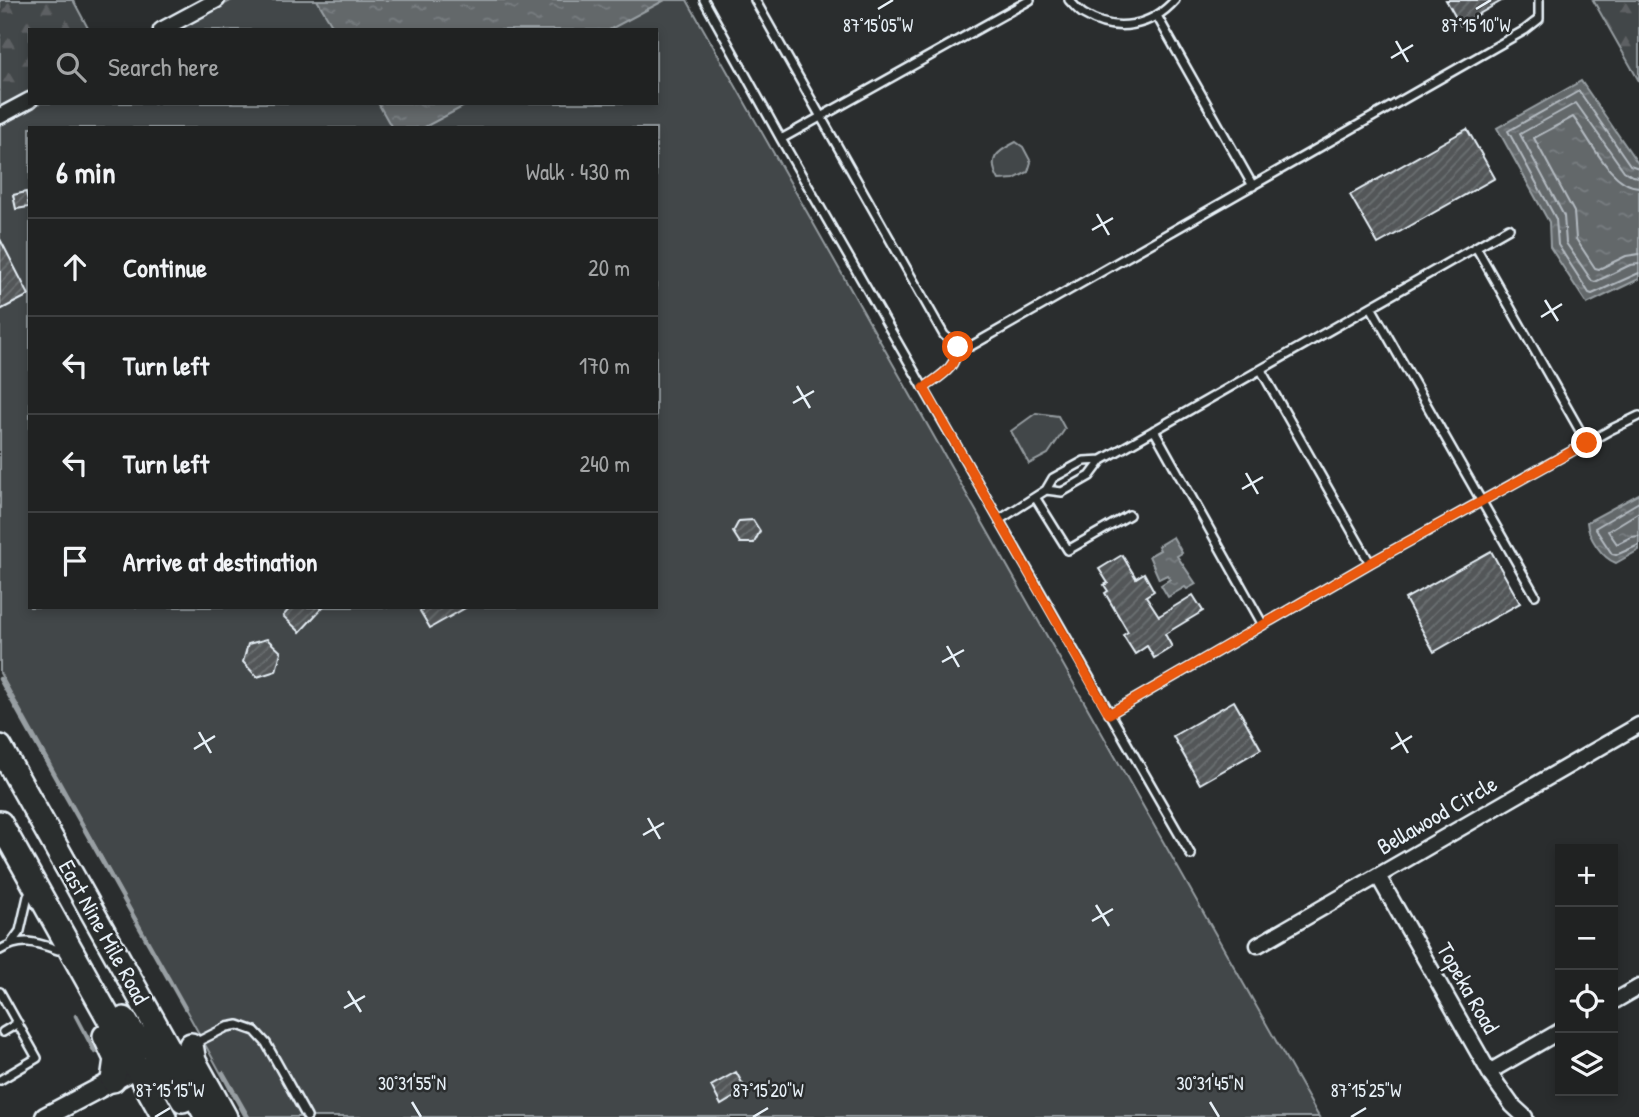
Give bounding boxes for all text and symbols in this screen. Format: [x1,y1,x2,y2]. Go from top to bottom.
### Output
text: 87°15'05"W [843,13,913,38]
text: 87°15'10"W [1441,13,1511,38]
search box [28,28,658,105]
icon: search [52,48,90,86]
text: Search here [108,49,219,84]
text: 6 min [56,152,116,192]
text: Walk · 430 m [526,156,630,187]
icon: ahead [56,248,94,286]
text: Continue [123,250,207,285]
text: 20 m [588,252,630,283]
route start [942,331,973,362]
icon: left [56,346,94,384]
text: Turn left [123,348,209,383]
text: 170 m [579,350,630,381]
route end [1571,427,1602,458]
icon: left [56,444,94,482]
text: Turn left [123,446,209,481]
text: 240 m [579,448,630,479]
icon: arrive [56,542,94,580]
text: Arrive at destination [123,544,318,579]
street label: Bellawood Circle [1371,768,1503,861]
map controls [1555,844,1618,1096]
button: + [1555,844,1618,907]
street label: East Nine Mile Road [52,854,157,1010]
button: − [1555,907,1618,970]
street label: Topeka Road [1430,936,1507,1039]
button: locate [1555,970,1618,1033]
button: layers [1555,1033,1618,1096]
text: 30°31'55"N [378,1071,446,1096]
text: 30°31'45"N [1176,1071,1244,1096]
text: 87°15'15"W [136,1078,204,1103]
text: 87°15'20"W [732,1078,804,1103]
text: 87°15'25"W [1331,1078,1401,1103]

